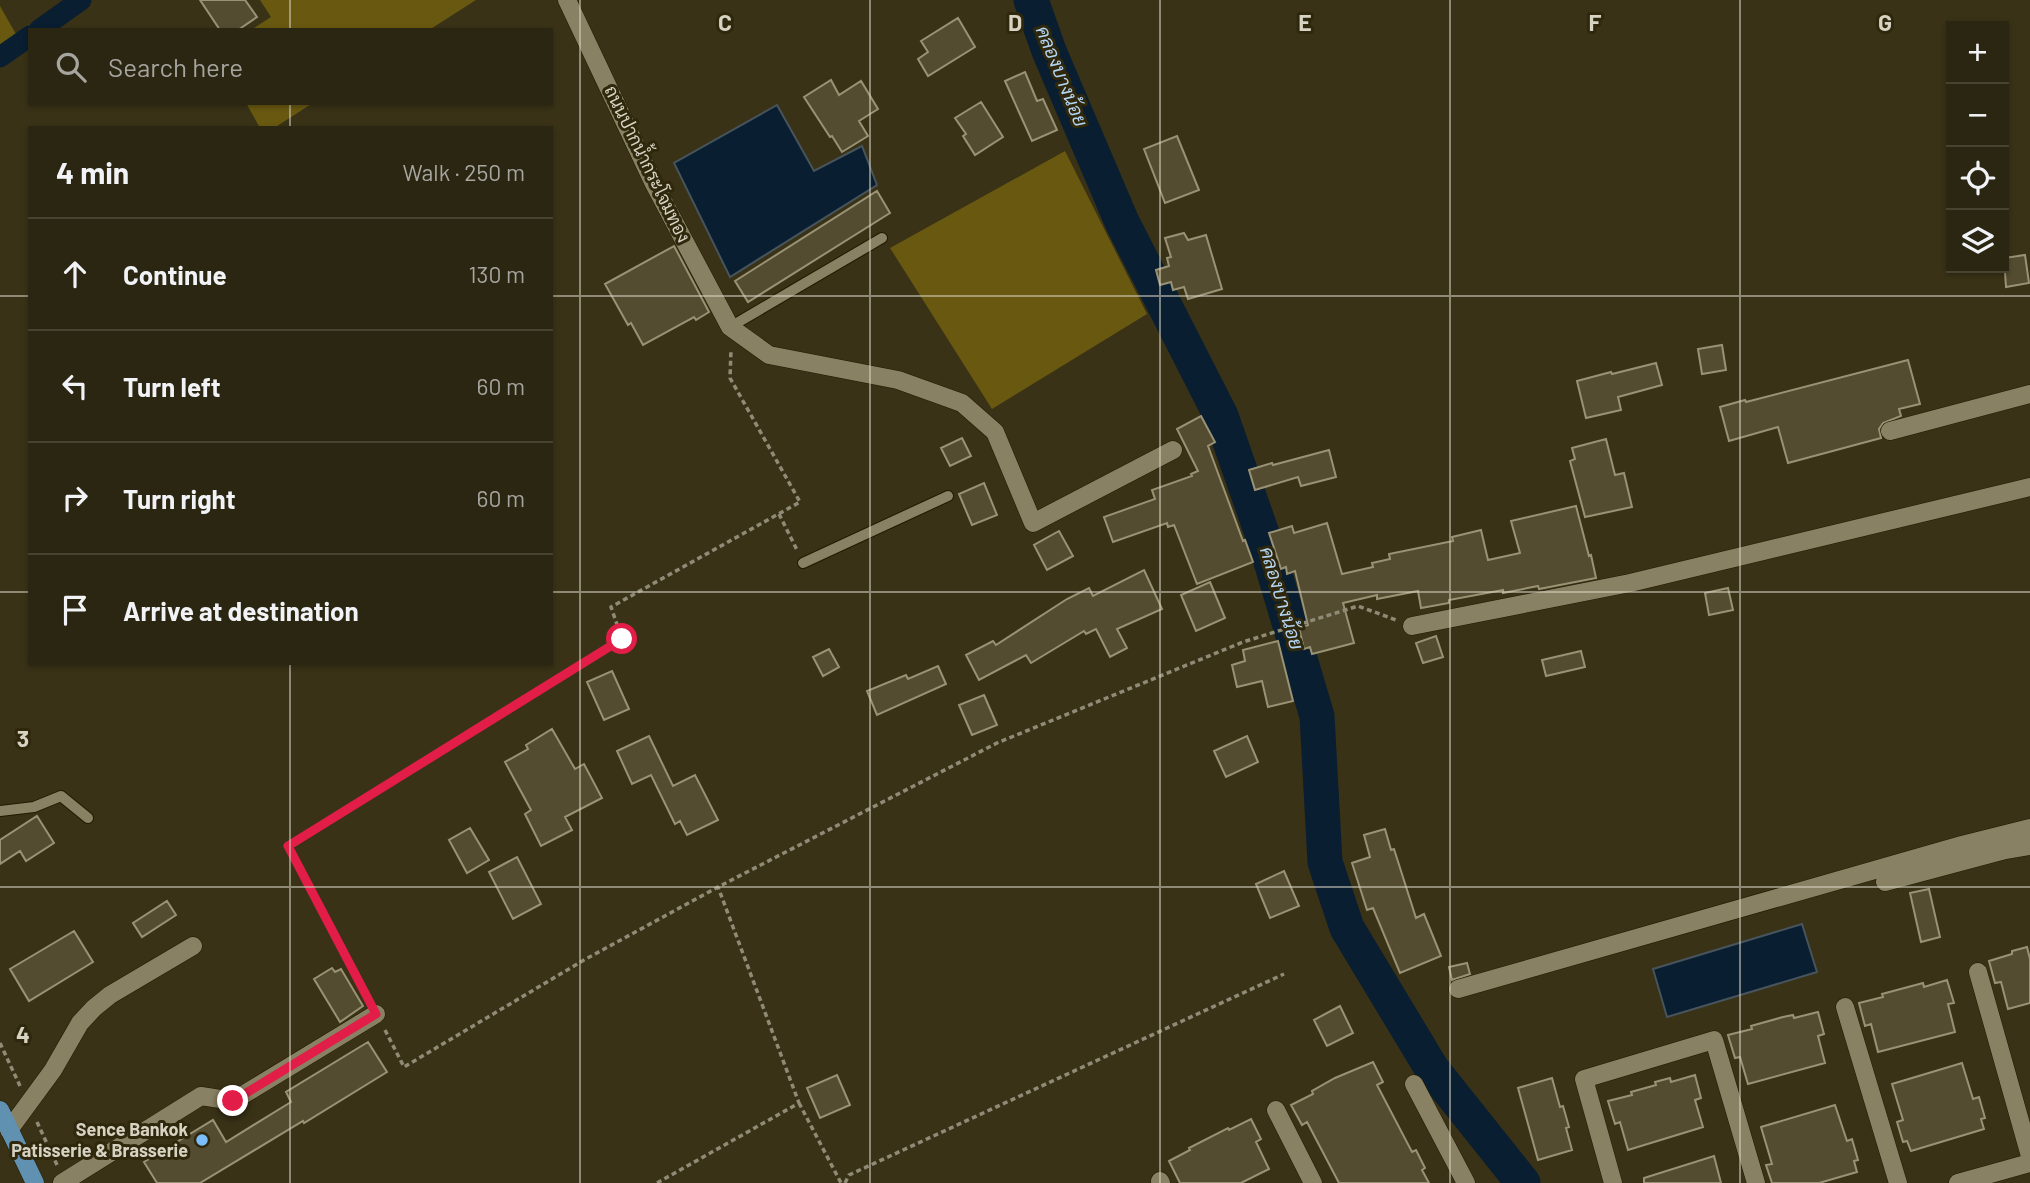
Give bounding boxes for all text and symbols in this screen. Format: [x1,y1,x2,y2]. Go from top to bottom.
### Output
text: C [718,8,732,36]
text: D [1008,8,1022,36]
text: E [1298,8,1312,36]
text: F [1589,8,1602,36]
text: G [1878,8,1892,36]
map controls [1946,21,2009,273]
button: + [1946,21,2009,84]
water label: คลองบางน้อย [1032,22,1093,130]
search box [28,28,553,105]
icon: search [52,48,90,86]
text: Search here [108,51,243,82]
street label: ถนนปากน้ำกระโจมทอง [600,80,699,246]
button: − [1946,84,2009,147]
button: locate [1946,147,2009,210]
text: 4 min [56,154,129,190]
text: Walk · 250 m [403,158,525,186]
button: layers [1946,210,2009,273]
icon: ahead [56,255,94,293]
text: Continue [123,259,227,290]
text: 130 m [468,260,525,288]
icon: left [56,367,94,405]
text: Turn left [123,371,221,402]
text: 60 m [477,372,525,400]
icon: right [56,479,94,517]
text: Turn right [123,483,236,514]
text: 60 m [477,484,525,512]
water label: คลองบางน้อย [1256,544,1309,652]
icon: arrive [56,591,94,629]
text: Arrive at destination [123,595,359,626]
route start [606,623,637,654]
text: 3 [17,724,29,752]
text: 4 [16,1020,30,1048]
route end [217,1085,248,1116]
place label: Sence Bankok Patisserie & Brasserie [11,1118,188,1161]
marker: Sence Bankok Patisserie & Brasserie [194,1132,210,1148]

